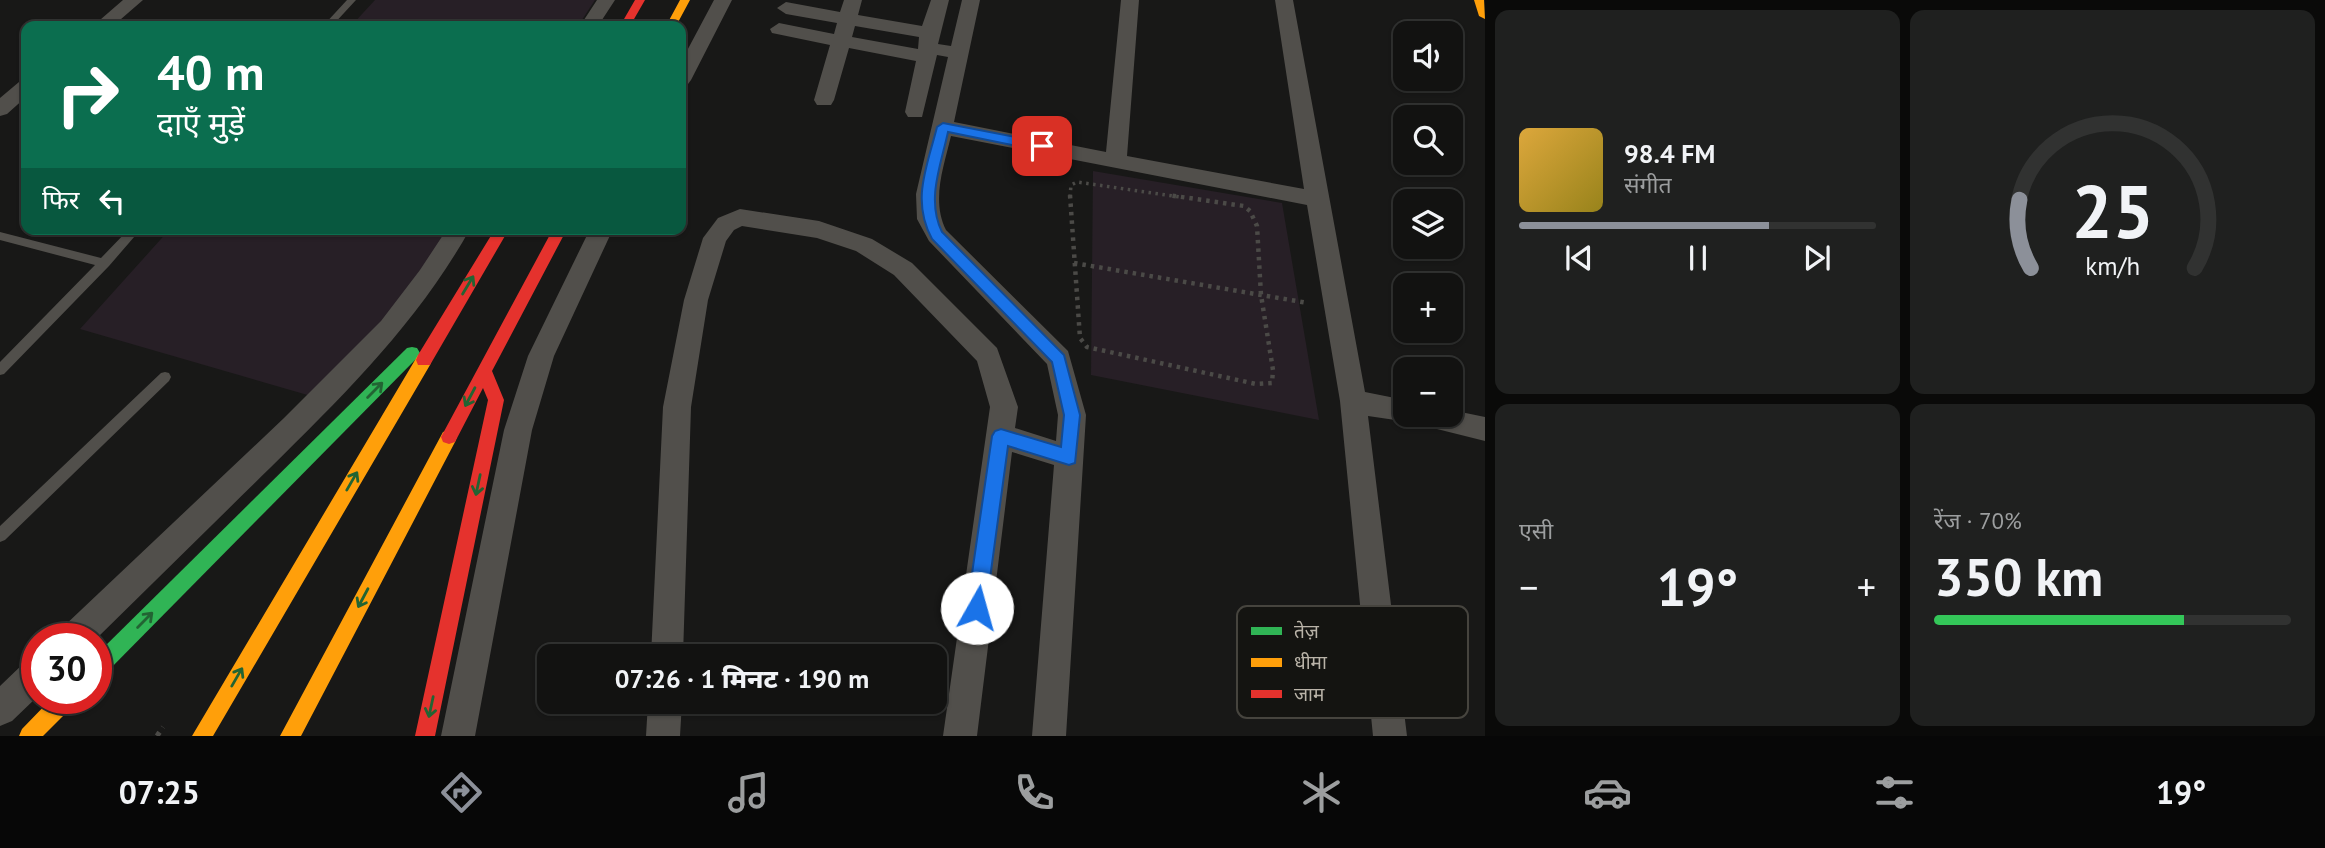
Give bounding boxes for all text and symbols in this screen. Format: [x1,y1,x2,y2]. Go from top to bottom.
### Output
map controls [1393,21,1463,427]
button: sound [1393,21,1463,91]
text: 40 m [157,40,264,104]
icon: right [42,49,133,140]
text: दाएँ मुड़ें [157,102,245,144]
button: search [1393,105,1463,175]
pin [1012,116,1072,176]
icon: arrive [1023,127,1061,165]
text: 98.4 FM [1624,137,1715,170]
text: 25 [2071,165,2154,259]
text: संगीत [1624,170,1672,199]
icon: left [93,182,131,220]
text: फिर [42,183,79,216]
button: layers [1393,189,1463,259]
icon: previous [1560,239,1598,277]
icon: pause [1679,239,1717,277]
icon: next [1798,239,1836,277]
text: km/h [2085,250,2140,282]
button: + [1393,273,1463,343]
one-way arrow [461,276,475,296]
button: − [1393,357,1463,427]
one-way arrow [366,382,383,399]
one-way arrow [463,387,477,407]
one-way arrow [345,472,359,492]
one-way arrow [471,473,485,496]
text: रेंज · 70% [1934,506,2022,535]
text: एसी [1519,516,1553,545]
text: 350 km [1934,543,2103,610]
text: 19° [1657,553,1738,620]
text: − [1519,562,1538,611]
text: + [1857,562,1876,611]
position arrow [940,571,1014,645]
one-way arrow [356,587,370,608]
legend [1237,606,1468,718]
one-way arrow [136,612,153,629]
text: तेज़ [1294,619,1320,643]
speed limit sign: 30 [21,623,112,714]
text: धीमा [1294,650,1328,674]
text: 07:26 · 1 मिनट · 190 m [615,662,869,695]
one-way arrow [230,668,244,688]
text: जाम [1294,682,1325,706]
one-way arrow [424,695,438,718]
icon: directions [437,768,486,817]
icon: music [724,768,773,817]
icon: phone [1010,768,1059,817]
icon: climate [1297,768,1346,817]
icon: car [1583,768,1632,817]
icon: filters [1870,768,1919,817]
text: 07:25 [119,771,200,813]
text: 19° [2156,771,2206,813]

